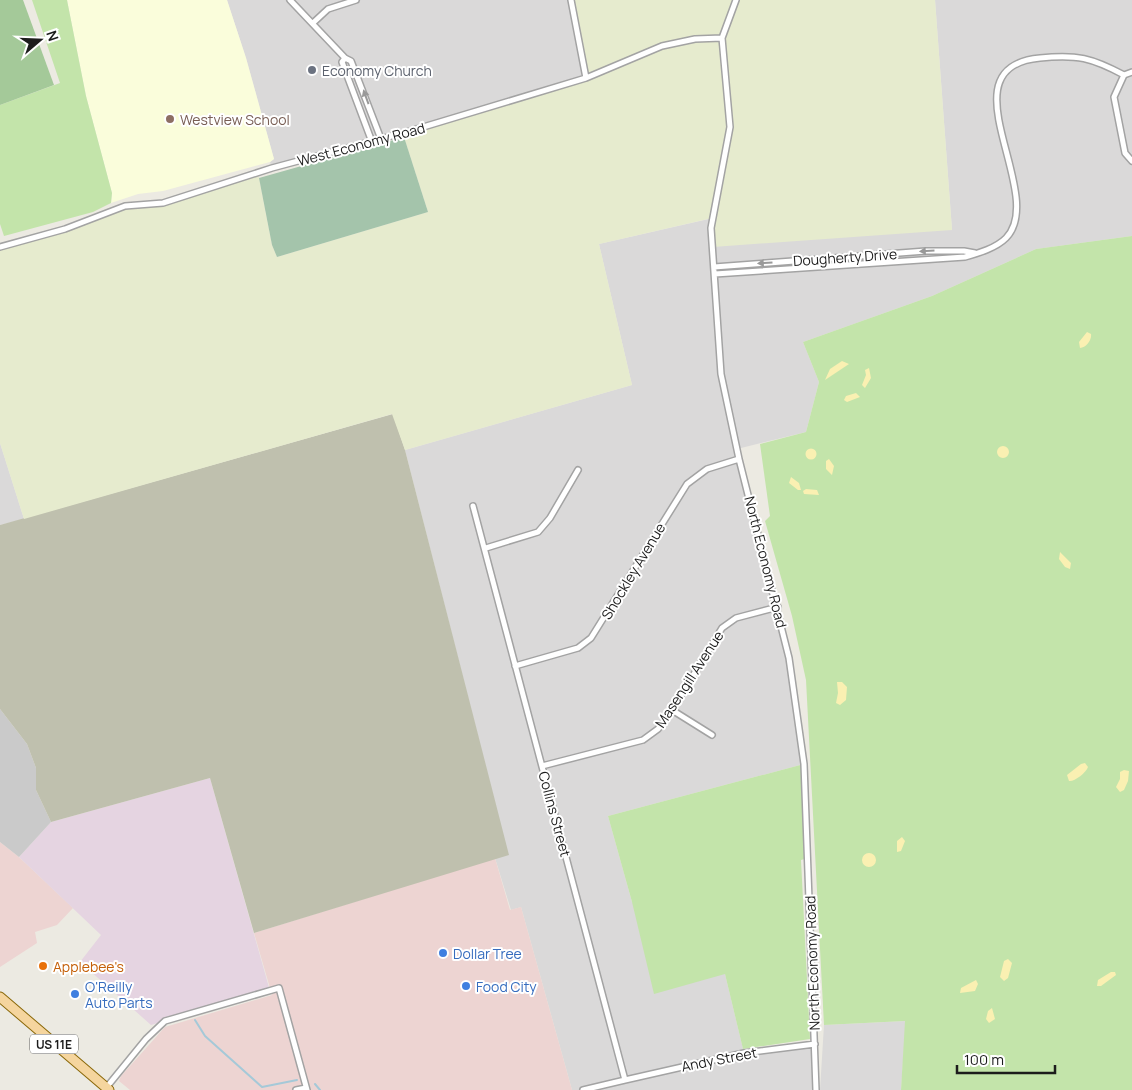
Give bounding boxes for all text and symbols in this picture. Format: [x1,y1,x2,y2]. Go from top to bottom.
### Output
north arrow [15,15,65,65]
text: N [42,28,63,43]
place label: Economy Church [322,61,432,80]
marker: Economy Church [306,64,318,76]
one-way arrow [362,89,369,104]
place label: Westview School [180,110,290,129]
marker: Westview School [164,113,176,125]
street label: West Economy Road [295,118,427,170]
street label: Dougherty Drive [792,244,898,270]
one-way arrow [919,248,935,256]
one-way arrow [757,259,773,267]
street label: North Economy Road [740,494,792,630]
street label: Shockley Avenue [597,519,669,623]
street label: Masengill Avenue [651,627,727,731]
street label: Collins Street [534,769,576,859]
street label: North Economy Road [800,895,824,1031]
place label: Dollar Tree [453,944,522,963]
marker: Dollar Tree [437,947,449,959]
place label: Applebee's [53,957,124,976]
marker: Applebee's [37,960,49,972]
place label: O'Reilly Auto Parts [85,977,153,1012]
place label: Food City [476,977,537,996]
marker: Food City [460,980,472,992]
marker: O'Reilly Auto Parts [69,988,81,1000]
road number: US 11E [30,1034,78,1054]
street label: Andy Street [680,1042,759,1076]
scale bar [957,1042,1054,1074]
text: 100 m [964,1049,1004,1070]

